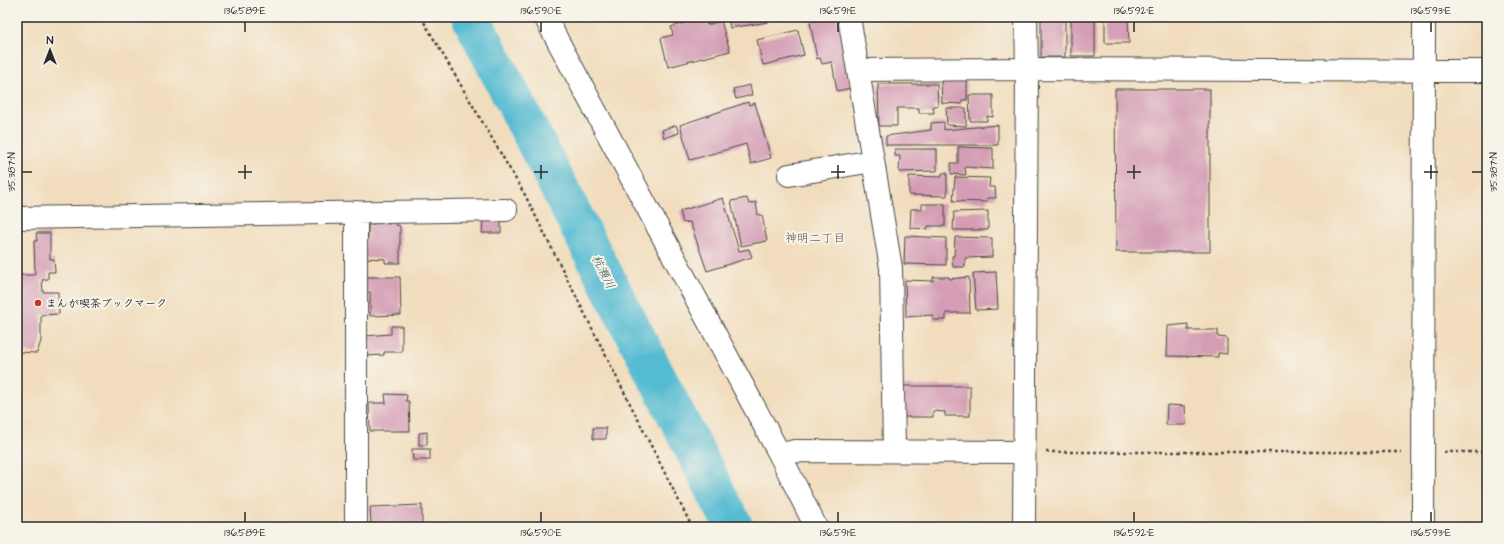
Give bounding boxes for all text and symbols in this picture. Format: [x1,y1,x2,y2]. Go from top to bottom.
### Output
text: 136.589°E [224,4,266,18]
text: 136.590°E [520,4,562,18]
text: 136.591°E [820,4,856,18]
text: 136.592°E [1114,4,1154,18]
text: 136.593°E [1411,4,1451,18]
north arrow [30,30,70,70]
text: N [47,33,54,48]
text: 35.387°N [5,152,19,192]
text: 35.387°N [1487,152,1501,192]
district label: 神明二丁目 [785,230,845,247]
water label: 杭瀬川 [587,252,619,292]
place label: まんが喫茶ブックマーク [46,296,167,311]
marker: まんが喫茶ブックマーク [33,298,43,308]
text: 136.589°E [224,526,266,540]
text: 136.590°E [520,526,562,540]
text: 136.591°E [820,526,856,540]
text: 136.592°E [1114,526,1154,540]
text: 136.593°E [1411,526,1451,540]

